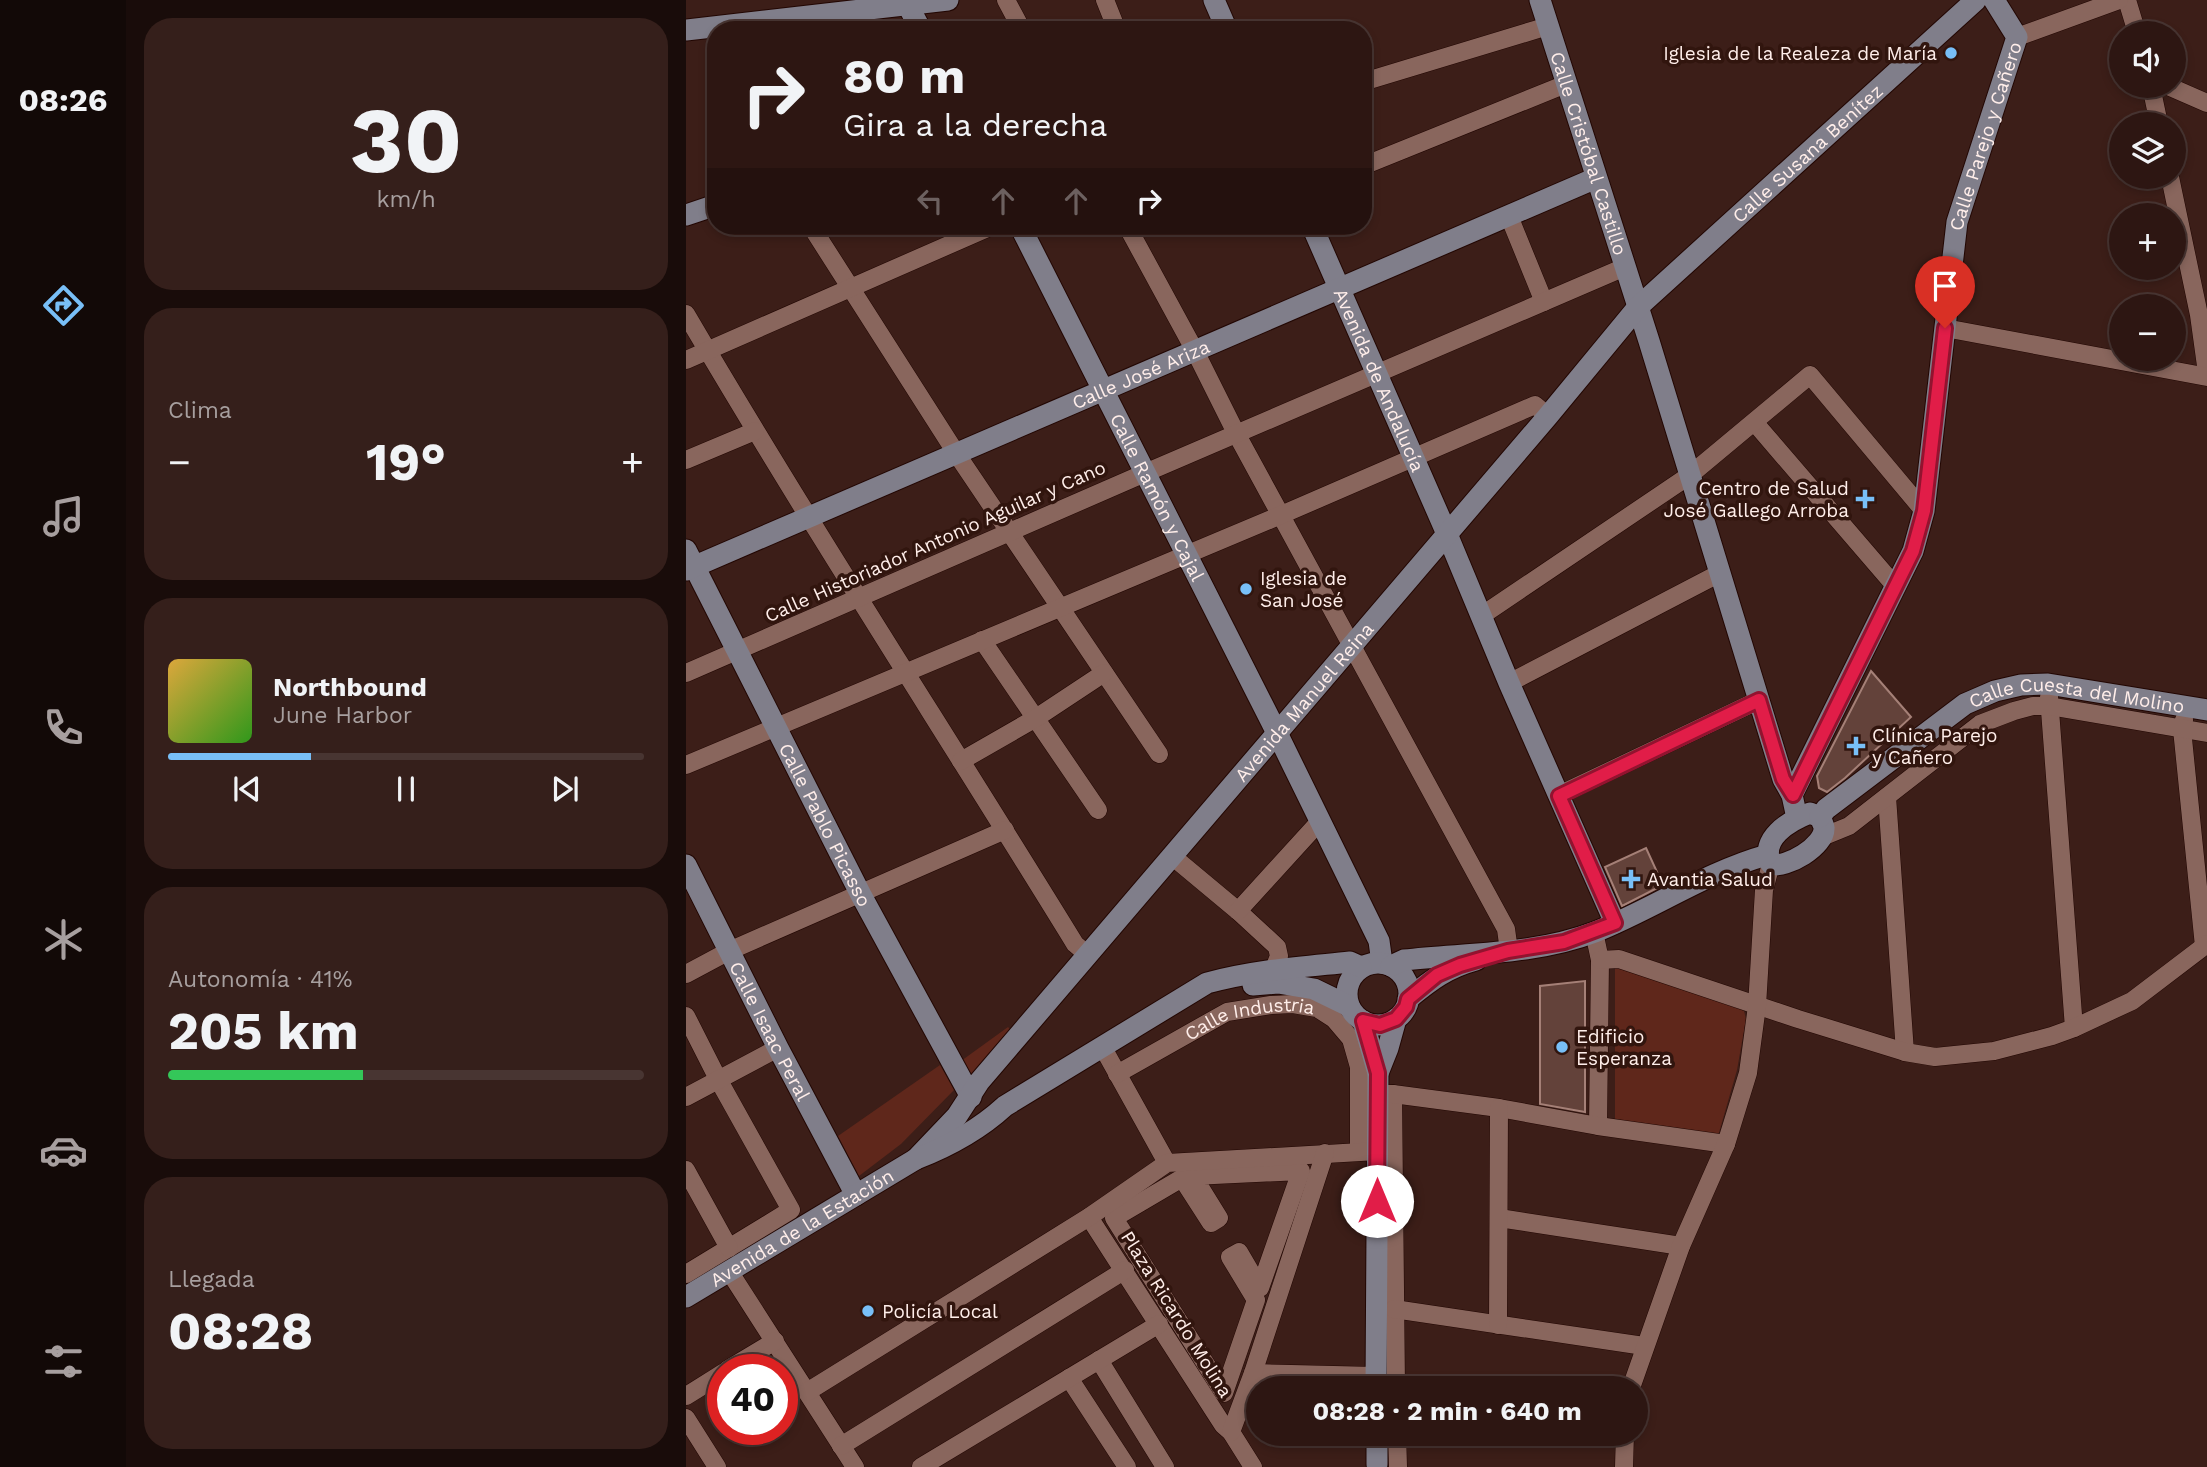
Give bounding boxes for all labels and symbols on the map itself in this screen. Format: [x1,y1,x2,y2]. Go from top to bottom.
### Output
street label: Calle Parejo y Cañero [1945,39,2027,232]
place label: Iglesia de la Realeza de María [1663,42,1937,65]
marker: Iglesia de la Realeza de María [1943,45,1959,61]
street label: Calle Cristóbal Castillo [1545,49,1632,258]
street label: Calle Susana Benítez [1728,79,1888,228]
pin [1915,256,1975,328]
street label: Avenida de Andalucía [1329,285,1429,476]
street label: Calle José Ariza [1069,335,1213,414]
street label: Calle Ramón y Cajal [1105,410,1209,585]
street label: Calle Historiador Antonio Aguilar y Cano [761,456,1109,627]
place label: Centro de Salud José Gallego Arroba [1663,477,1849,522]
marker: Centro de Salud José Gallego Arroba [1855,489,1875,509]
place label: Iglesia de San José [1260,567,1347,612]
marker: Iglesia de San José [1238,581,1254,597]
street label: Avenida Manuel Reina [1230,618,1379,786]
street label: Calle Cuesta del Molino [1965,673,2186,718]
place label: Clínica Parejo y Cañero [1872,724,1997,769]
marker: Clínica Parejo y Cañero [1846,736,1866,756]
street label: Calle Pablo Picasso [774,739,876,911]
place label: Avantia Salud [1647,868,1773,891]
marker: Avantia Salud [1621,869,1641,889]
street label: Calle Isaac Peral [724,958,815,1105]
street label: Calle Industria [1181,993,1317,1046]
place label: Edificio Esperanza [1576,1025,1672,1070]
marker: Edificio Esperanza [1554,1039,1570,1055]
street label: Avenida de la Estación [706,1164,898,1292]
position arrow [1340,1164,1414,1238]
street label: Plaza Ricardo Molina [1116,1227,1237,1402]
place label: Policía Local [882,1300,998,1323]
marker: Policía Local [860,1303,876,1319]
speed limit sign: 40 [707,1354,798,1445]

